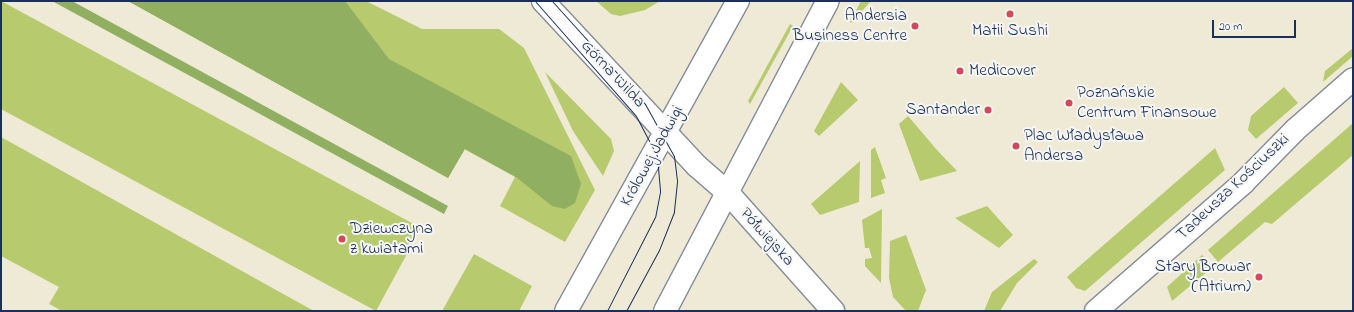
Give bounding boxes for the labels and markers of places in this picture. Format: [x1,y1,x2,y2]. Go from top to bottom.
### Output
place label: Andersia Business Centre [793,6,907,46]
marker: Matii Sushi [1005,9,1015,19]
marker: Andersia Business Centre [910,21,920,31]
place label: Matii Sushi [972,21,1048,41]
place label: Medicover [969,61,1036,81]
marker: Medicover [954,65,966,77]
place label: Poznańskie Centrum Finansowe [1077,83,1217,123]
marker: Poznańskie Centrum Finansowe [1064,98,1074,108]
place label: Santander [906,100,980,120]
marker: Santander [983,105,993,115]
place label: Plac Władysława Andersa [1024,126,1144,166]
marker: Plac Władysława Andersa [1011,141,1021,151]
place label: Dziewczyna z kwiatami [350,219,433,259]
marker: Dziewczyna z kwiatami [337,234,347,244]
place label: Stary Browar (Atrium) [1155,257,1251,297]
marker: Stary Browar (Atrium) [1254,272,1264,282]

